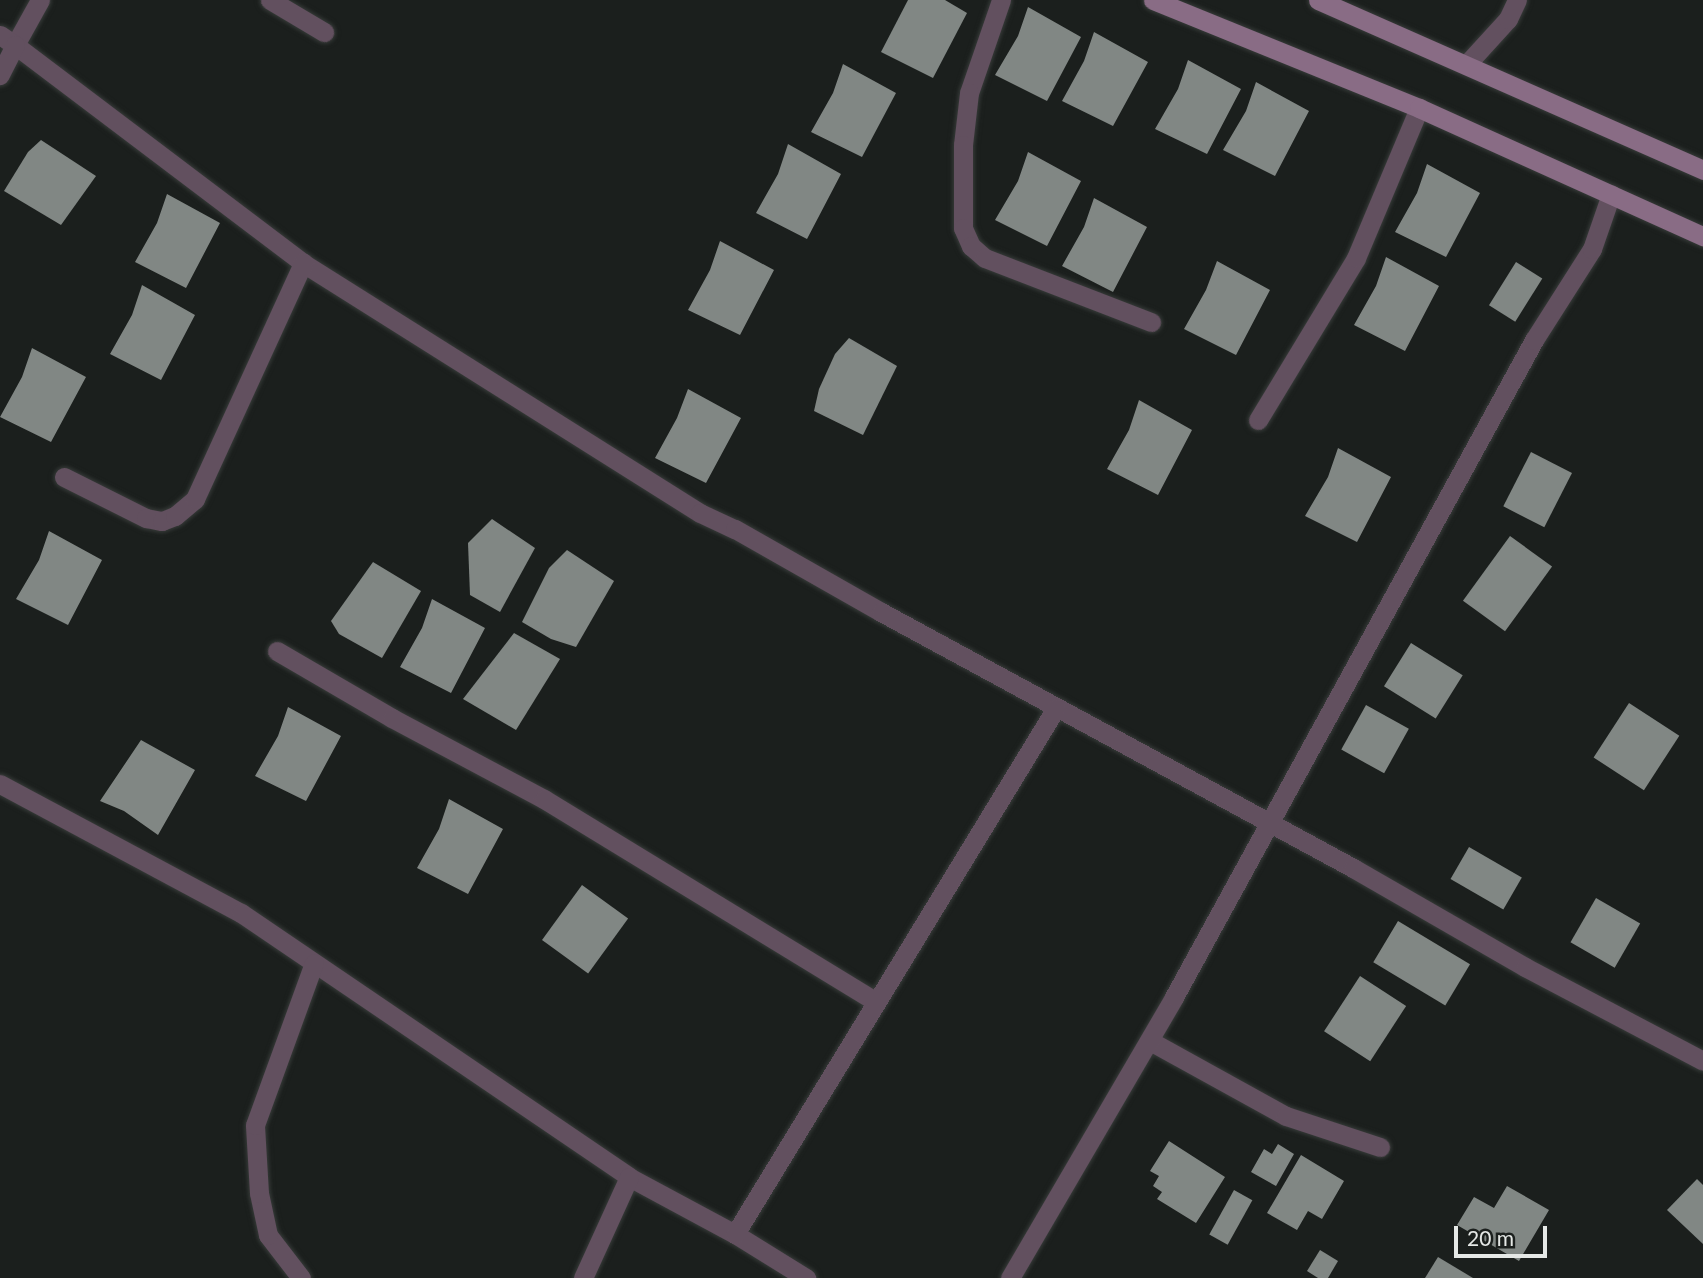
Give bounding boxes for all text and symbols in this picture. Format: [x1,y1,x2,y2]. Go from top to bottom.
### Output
scale bar [1458,1212,1551,1256]
text: 20 m [1467,1225,1514,1250]

